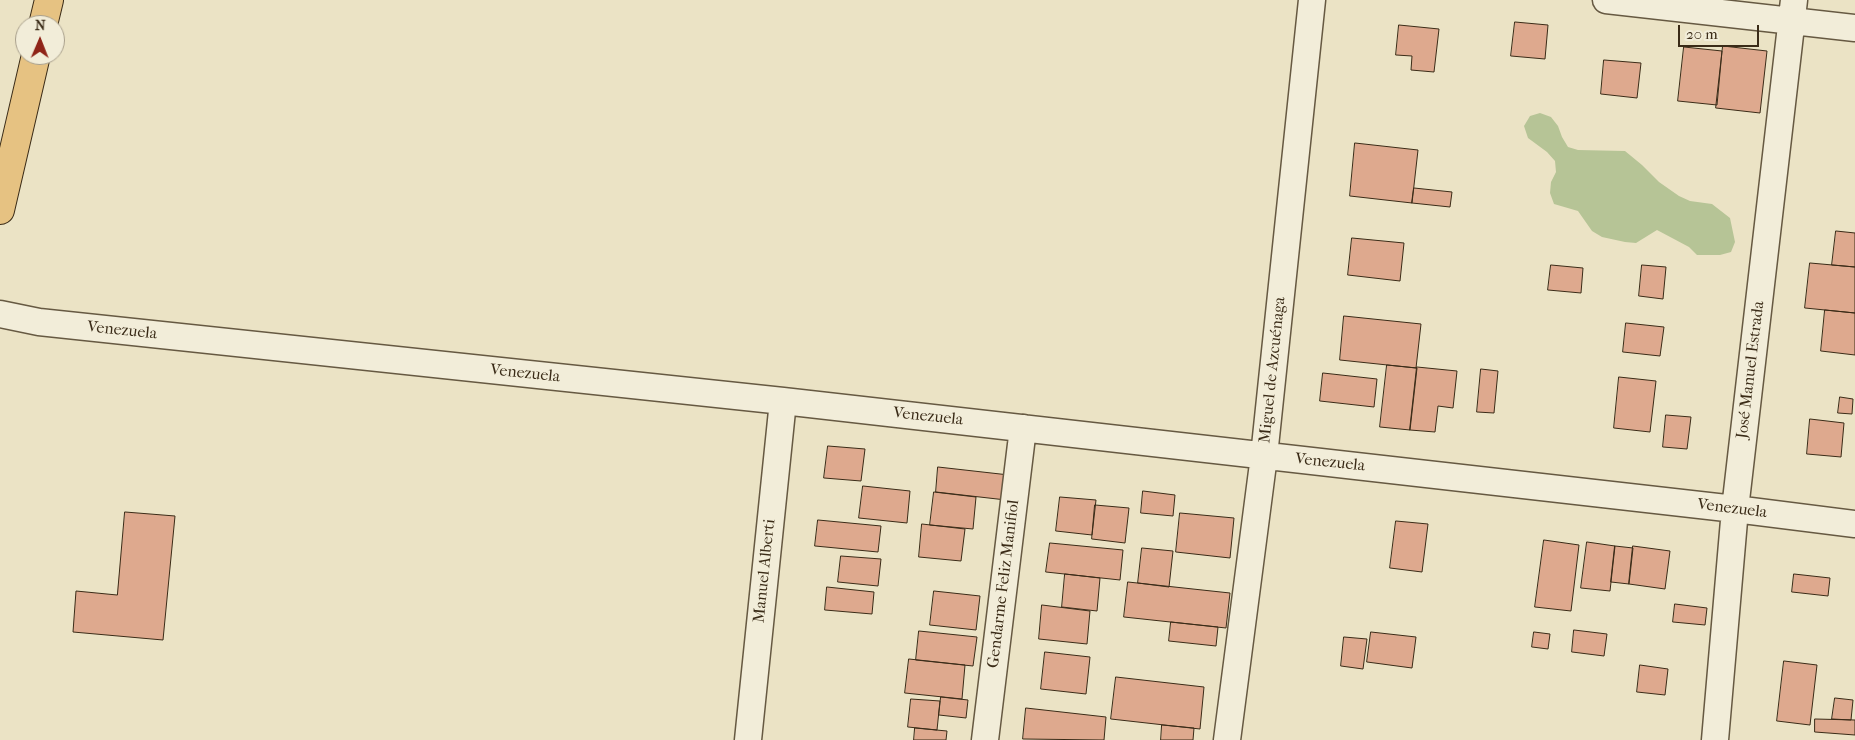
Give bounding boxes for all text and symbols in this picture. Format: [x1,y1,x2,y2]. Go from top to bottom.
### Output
north arrow [15,15,65,65]
scale bar [1680,15,1761,47]
text: N [35,17,46,34]
text: 20 m [1686,25,1718,43]
street label: Miguel de Azcuénaga [1256,296,1290,444]
street label: José Manuel Estrada [1733,300,1769,440]
street label: Venezuela [86,318,158,344]
street label: Venezuela [489,361,561,387]
street label: Venezuela [892,404,964,430]
street label: Venezuela [1294,450,1366,476]
street label: Venezuela [1696,495,1768,523]
street label: Gendarme Feliz Manifiol [984,499,1024,669]
street label: Manuel Alberti [750,518,780,624]

